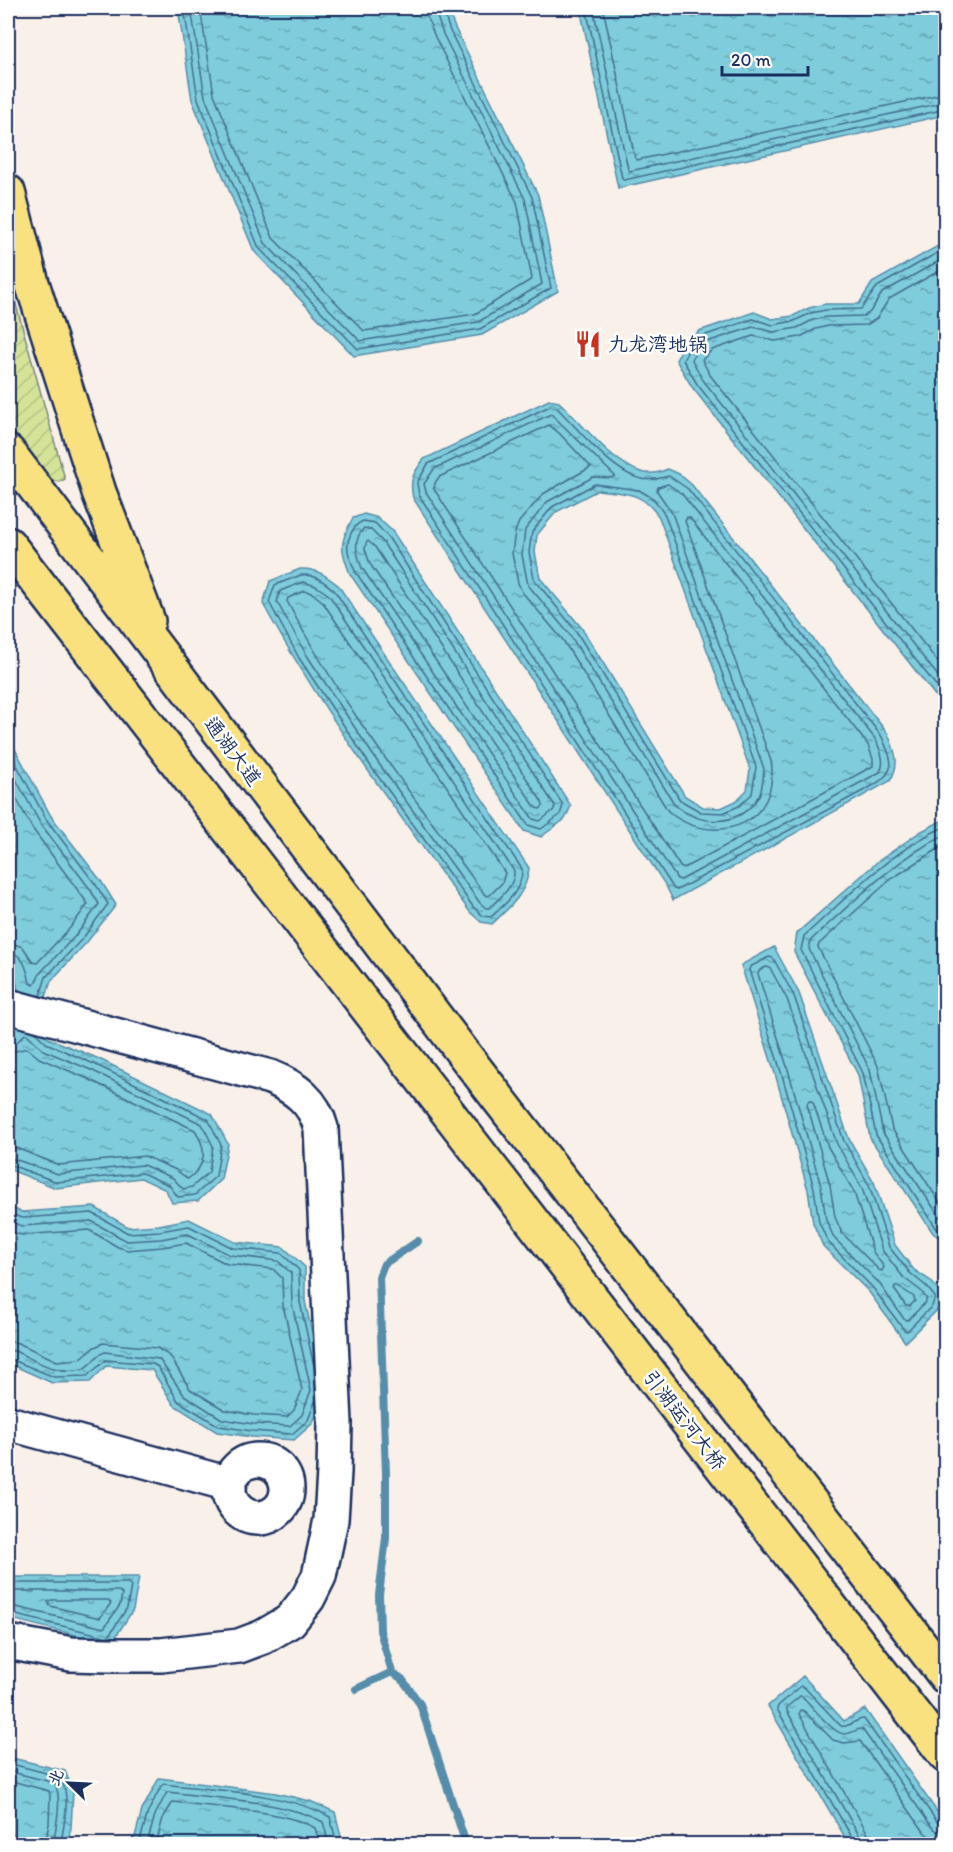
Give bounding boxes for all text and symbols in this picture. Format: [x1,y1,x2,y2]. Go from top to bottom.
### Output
scale bar [722,39,808,77]
text: 20 m [731,49,771,71]
restaurant icon: 九龙湾地锅 [573,329,603,359]
place label: 九龙湾地锅 [608,332,708,356]
street label: 通湖大道 [199,712,267,790]
street label: 引湖运河大桥 [639,1365,731,1475]
north arrow [39,1753,99,1813]
text: 北 [44,1766,68,1788]

